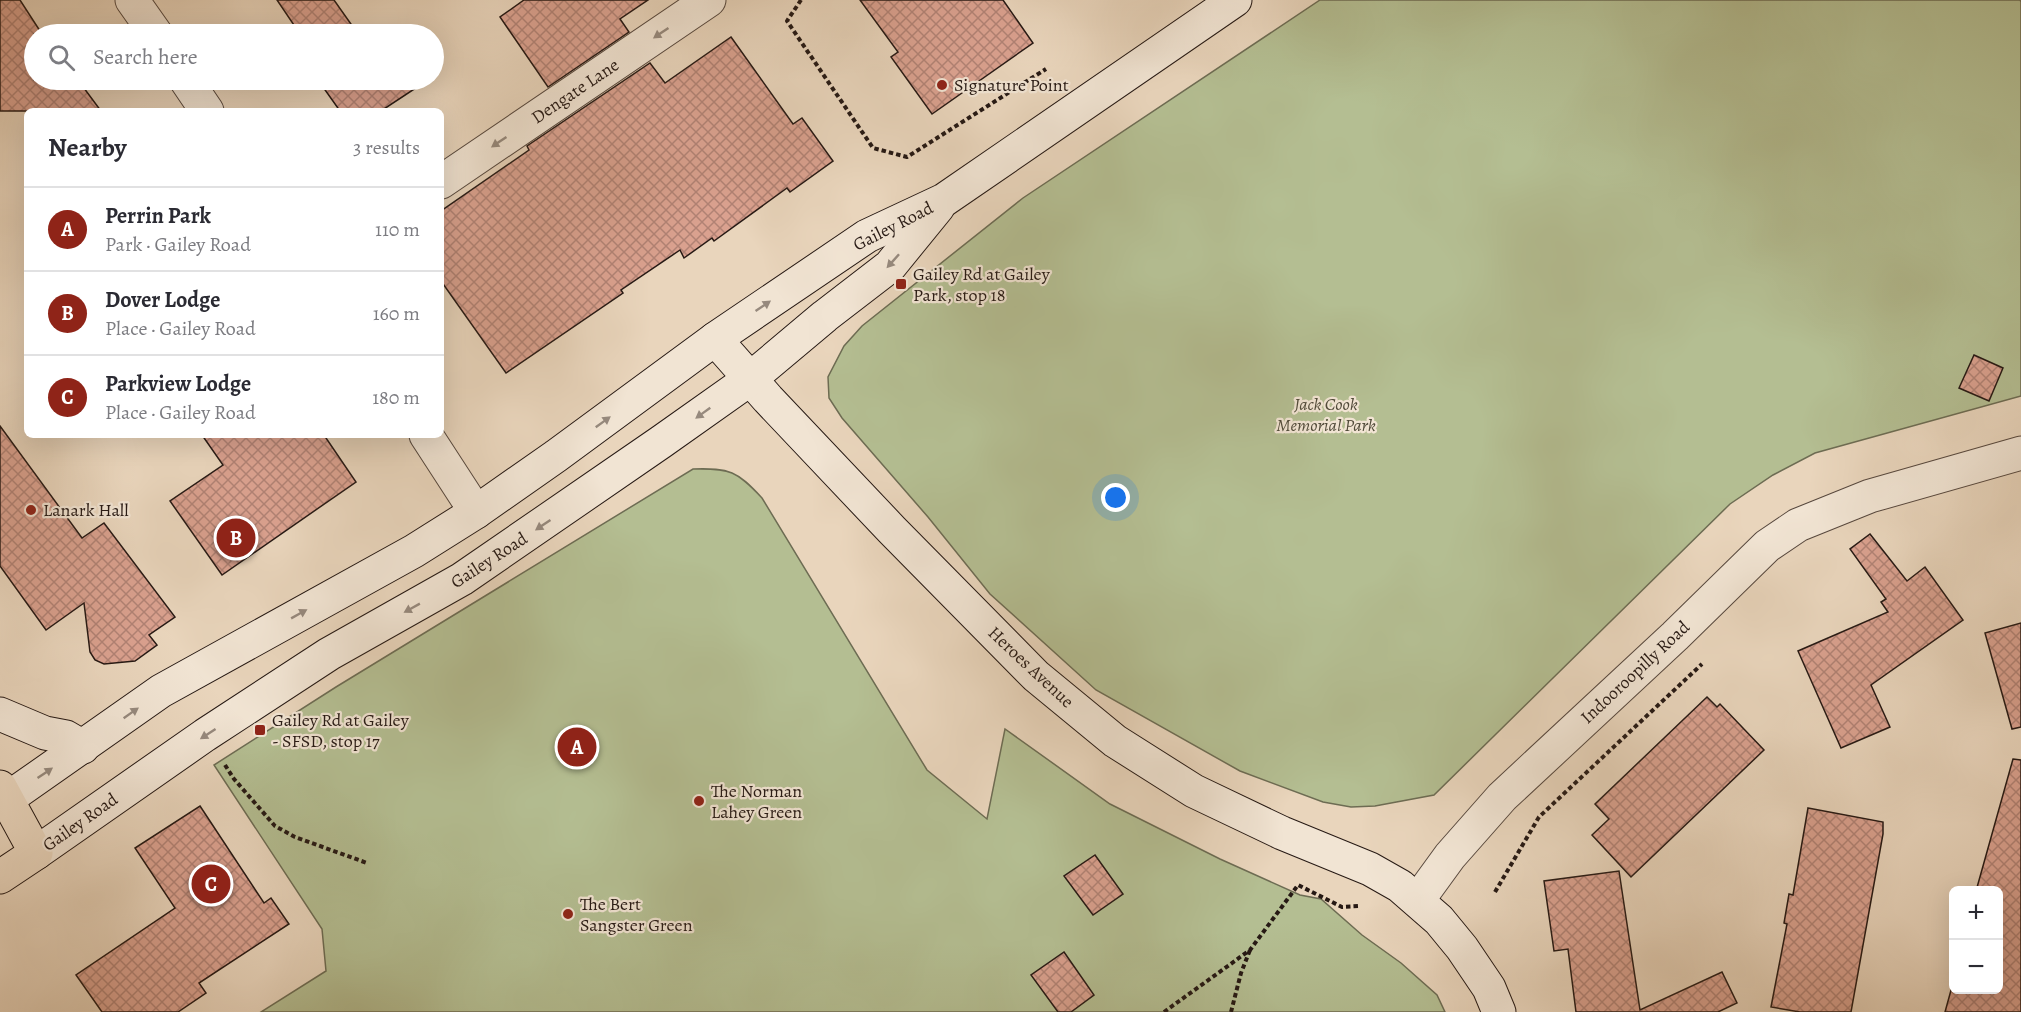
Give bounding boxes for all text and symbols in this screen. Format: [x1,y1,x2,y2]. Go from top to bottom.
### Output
search box [24,24,444,90]
one-way arrow [653,27,669,39]
icon: search [45,41,78,74]
text: Search here [93,42,198,72]
street label: Dengate Lane [527,53,623,129]
place label: Signature Point [954,73,1069,97]
marker: Signature Point [935,78,949,92]
text: Nearby [48,130,127,165]
text: 3 results [353,134,420,161]
one-way arrow [491,136,507,147]
street label: Gailey Road [849,195,937,256]
text: Perrin Park [105,201,211,231]
text: A [61,216,74,243]
text: 110 m [375,216,420,243]
text: Park · Gailey Road [105,231,251,258]
one-way arrow [887,253,900,268]
place label: Gailey Rd at Gailey Park, stop 18 [913,262,1051,307]
marker: Gailey Rd at Gailey Park, stop 18 [894,277,908,291]
text: Dover Lodge [105,285,220,315]
text: B [61,300,74,327]
text: 160 m [373,300,420,327]
one-way arrow [755,300,771,312]
text: Place · Gailey Road [105,315,256,342]
text: Parkview Lodge [105,369,251,399]
text: C [61,384,74,411]
text: 180 m [372,384,420,411]
park label: Jack Cook Memorial Park [1276,392,1376,437]
text: Place · Gailey Road [105,399,256,426]
one-way arrow [695,407,711,419]
one-way arrow [595,416,610,428]
your location [1101,483,1130,512]
place label: Lanark Hall [43,498,129,522]
marker: Lanark Hall [24,503,38,517]
pin: B [216,516,256,560]
one-way arrow [535,519,551,530]
street label: Gailey Road [446,526,532,594]
one-way arrow [403,603,420,613]
one-way arrow [291,609,308,619]
street label: Indooroopilly Road [1575,615,1695,729]
street label: Heroes Avenue [983,621,1079,713]
one-way arrow [123,707,139,719]
place label: Gailey Rd at Gailey - SFSD, stop 17 [272,708,410,753]
marker: Gailey Rd at Gailey - SFSD, stop 17 [253,723,267,737]
pin: A [558,724,596,770]
one-way arrow [200,728,216,740]
one-way arrow [37,768,53,779]
place label: The Norman Lahey Green [711,779,802,824]
street label: Gailey Road [38,787,123,857]
marker: The Norman Lahey Green [692,794,706,808]
pin: C [192,862,230,906]
map controls [1949,886,2003,994]
button: + [1949,886,2003,940]
place label: The Bert Sangster Green [580,892,693,937]
marker: The Bert Sangster Green [561,907,575,921]
button: − [1949,940,2003,994]

